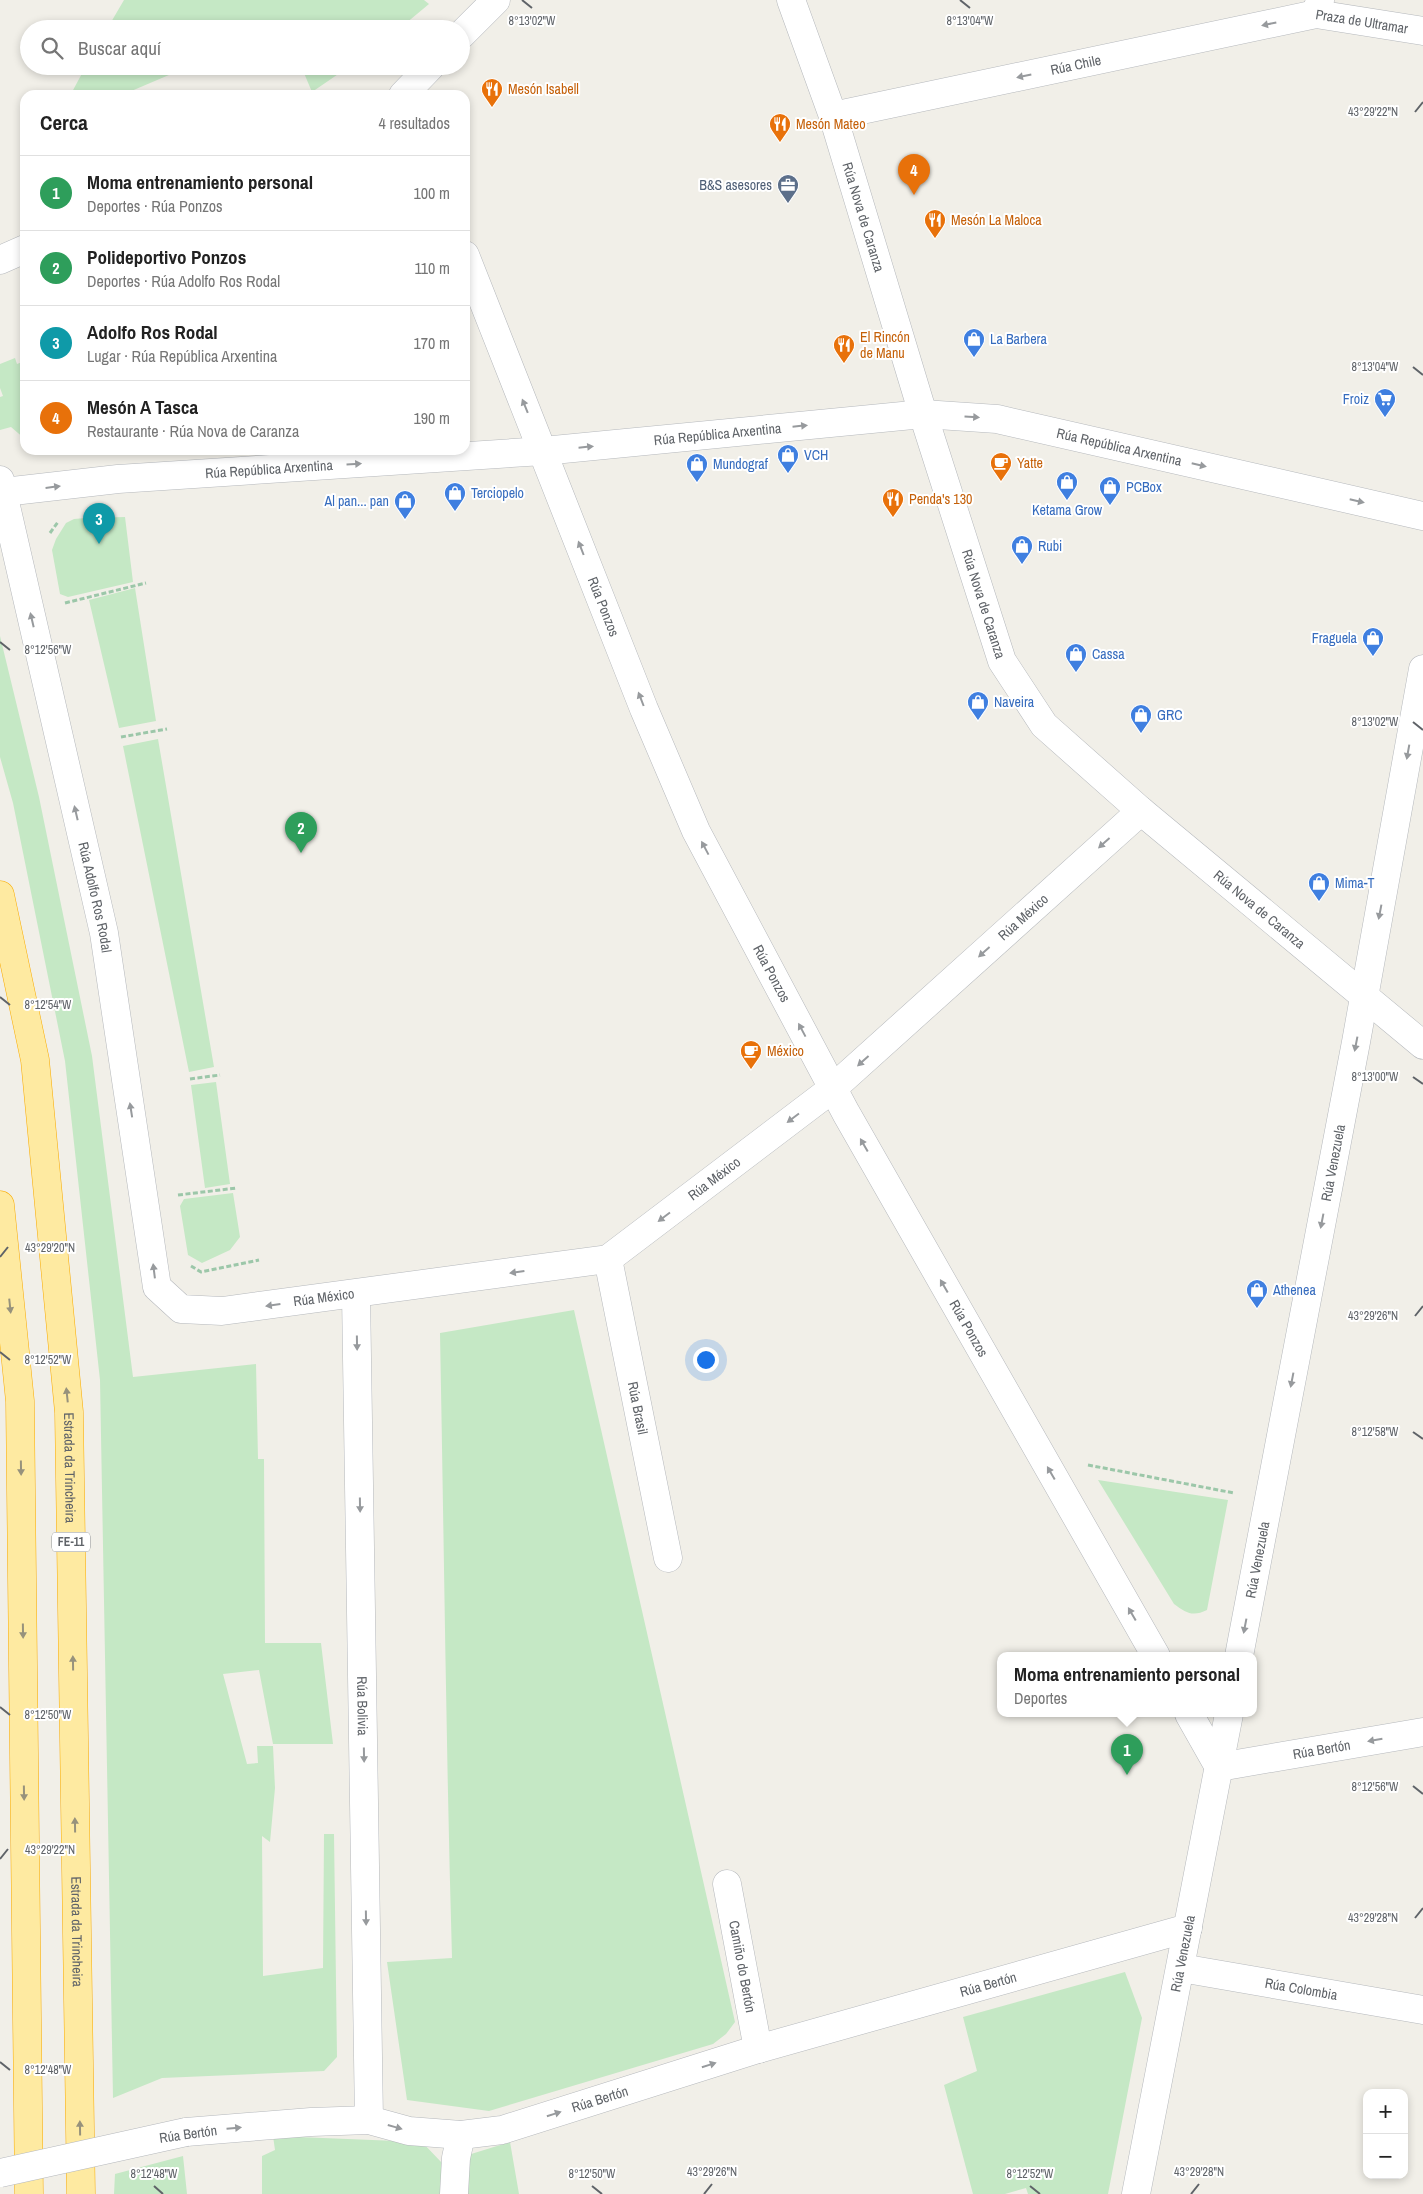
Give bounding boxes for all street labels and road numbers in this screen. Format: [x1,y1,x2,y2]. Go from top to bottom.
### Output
street label: Praza de Ultramar [1314,5,1410,38]
street label: Rúa Chile [1049,51,1103,79]
street label: Rúa Nova de Caranza [838,160,889,275]
street label: Rúa República Arxentina [653,419,783,449]
street label: Rúa República Arxentina [1055,424,1184,470]
street label: Rúa República Arxentina [205,456,334,482]
street label: Rúa Nova de Caranza [958,547,1010,661]
street label: Rúa Ponzos [584,574,624,639]
street label: Rúa Adolfo Ros Rodal [74,840,116,954]
street label: Rúa Nova de Caranza [1210,866,1309,953]
street label: Rúa México [994,890,1052,944]
street label: Rúa Ponzos [749,942,795,1006]
street label: Rúa Venezuela [1317,1122,1349,1203]
street label: Rúa México [684,1153,744,1204]
street label: Rúa México [292,1284,355,1310]
street label: Rúa Ponzos [946,1297,992,1360]
street label: Rúa Brasil [624,1380,652,1436]
street label: Estrada da Trincheira [60,1412,80,1524]
street label: Rúa Venezuela [1241,1519,1274,1600]
road number: FE-11 [52,1532,90,1551]
street label: Rúa Bolivia [353,1676,372,1736]
street label: Rúa Bertón [1291,1736,1352,1763]
street label: Estrada da Trincheira [67,1876,87,1988]
street label: Rúa Venezuela [1166,1913,1199,1993]
street label: Camiño do Bertón [725,1919,760,2014]
street label: Rúa Bertón [958,1968,1019,2001]
street label: Rúa Colombia [1263,1974,1340,2004]
street label: Rúa Bertón [569,2082,630,2116]
street label: Rúa Bertón [158,2121,218,2147]

